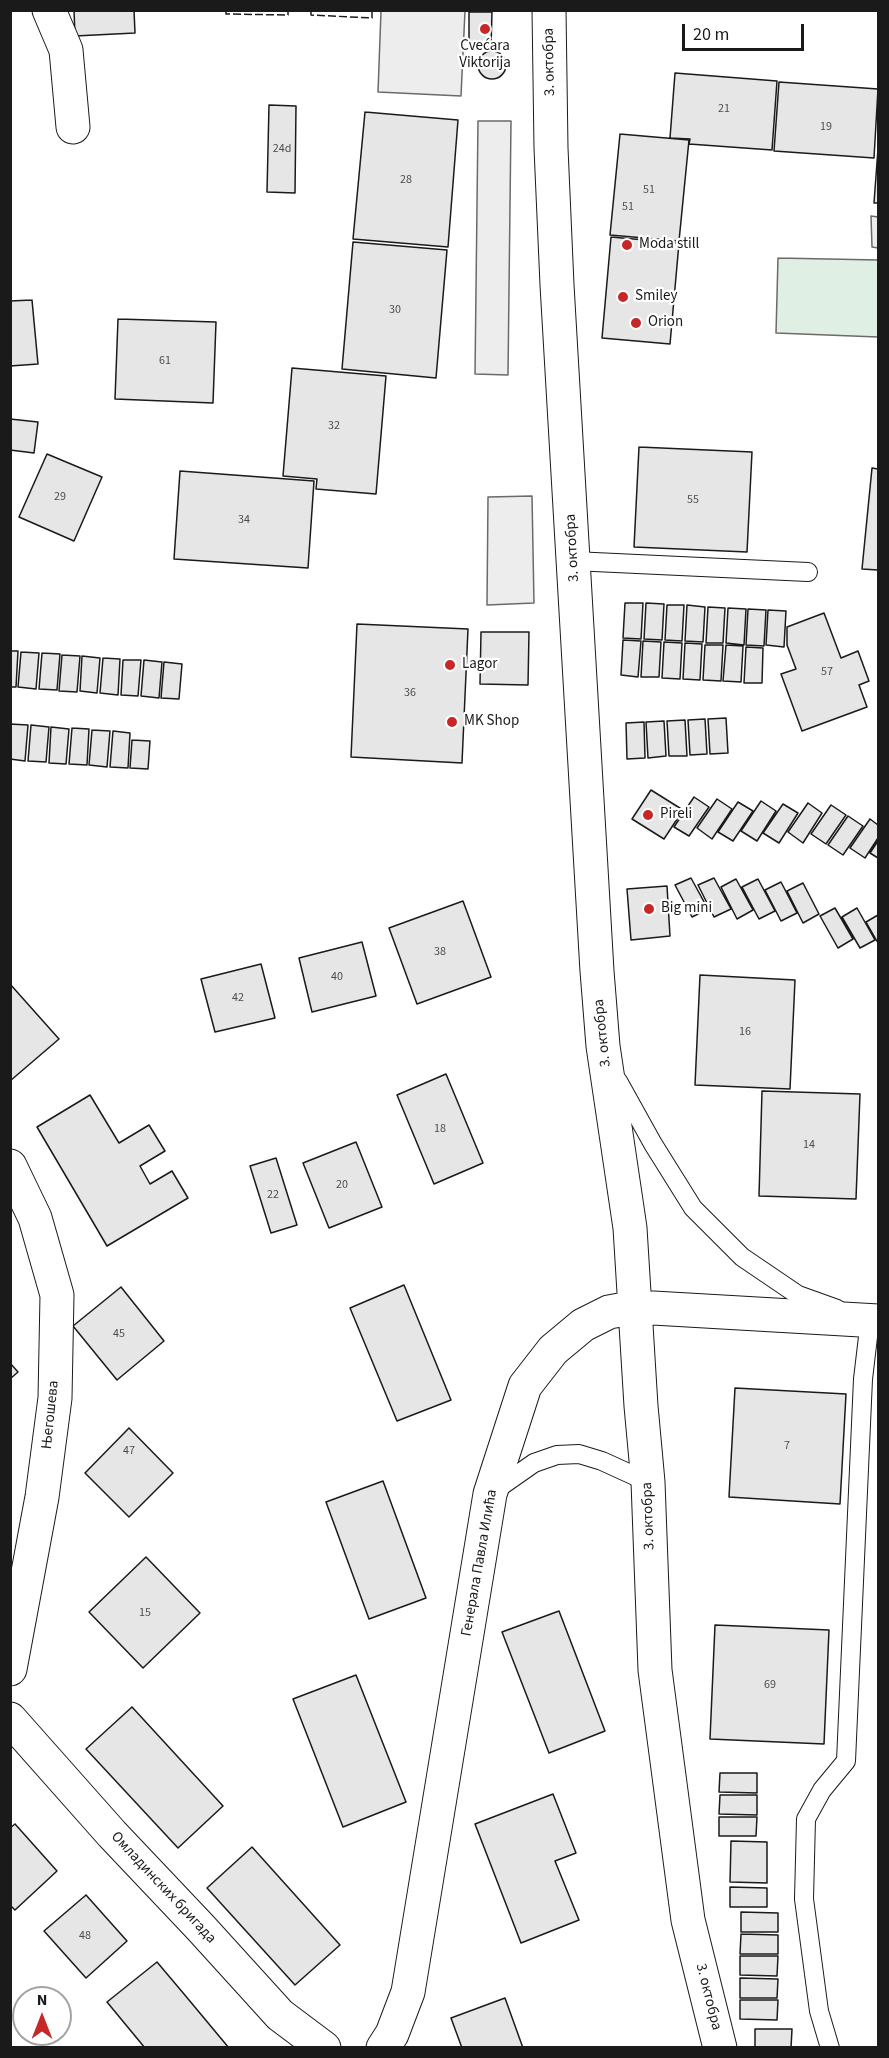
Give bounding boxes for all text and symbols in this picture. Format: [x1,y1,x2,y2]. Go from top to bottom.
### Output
scale bar [685,12,806,50]
marker: Cvećara Viktorija [478,22,492,36]
text: 20 m [693,22,729,47]
street label: 3. октобра [540,28,560,96]
place label: Cvećara Viktorija [459,38,511,73]
house number: 21 [718,102,730,116]
house number: 19 [820,120,832,134]
house number: 24d [273,142,291,156]
house number: 28 [400,173,412,187]
house number: 51 [643,183,655,197]
house number: 51 [622,200,634,214]
place label: Moda still [639,236,699,254]
marker: Moda still [620,238,634,252]
place label: Smiley [635,288,677,306]
marker: Smiley [616,290,630,304]
house number: 30 [389,303,401,317]
place label: Orion [648,314,683,332]
marker: Orion [629,316,643,330]
house number: 61 [159,354,171,368]
house number: 32 [328,419,340,433]
house number: 29 [54,490,66,504]
house number: 55 [687,493,699,507]
house number: 34 [238,513,250,527]
street label: 3. октобра [562,514,584,582]
place label: Lagor [462,656,498,674]
marker: Lagor [443,658,457,672]
house number: 57 [821,665,833,679]
house number: 36 [404,686,416,700]
place label: MK Shop [464,713,519,731]
marker: MK Shop [445,715,459,729]
place label: Pireli [660,806,692,824]
marker: Pireli [641,808,655,822]
place label: Big mini [661,900,712,918]
marker: Big mini [642,902,656,916]
house number: 38 [434,945,446,959]
house number: 40 [331,970,343,984]
house number: 42 [232,991,244,1005]
street label: 3. октобра [590,998,616,1068]
house number: 16 [739,1025,751,1039]
house number: 18 [434,1122,446,1136]
house number: 14 [803,1138,815,1152]
house number: 20 [336,1178,348,1192]
house number: 22 [267,1188,279,1202]
house number: 45 [113,1327,125,1341]
street label: Његошева [38,1380,64,1450]
house number: 7 [784,1439,790,1453]
house number: 47 [123,1444,135,1458]
street label: 3. октобра [639,1482,659,1550]
street label: Генерала Павла Илића [458,1488,502,1638]
house number: 15 [139,1606,151,1620]
house number: 69 [764,1678,776,1692]
street label: Омладинских бригада [107,1828,219,1948]
house number: 48 [79,1929,91,1943]
street label: 3. октобра [691,1962,725,2032]
north arrow [12,1986,72,2046]
text: N [37,1989,47,2011]

